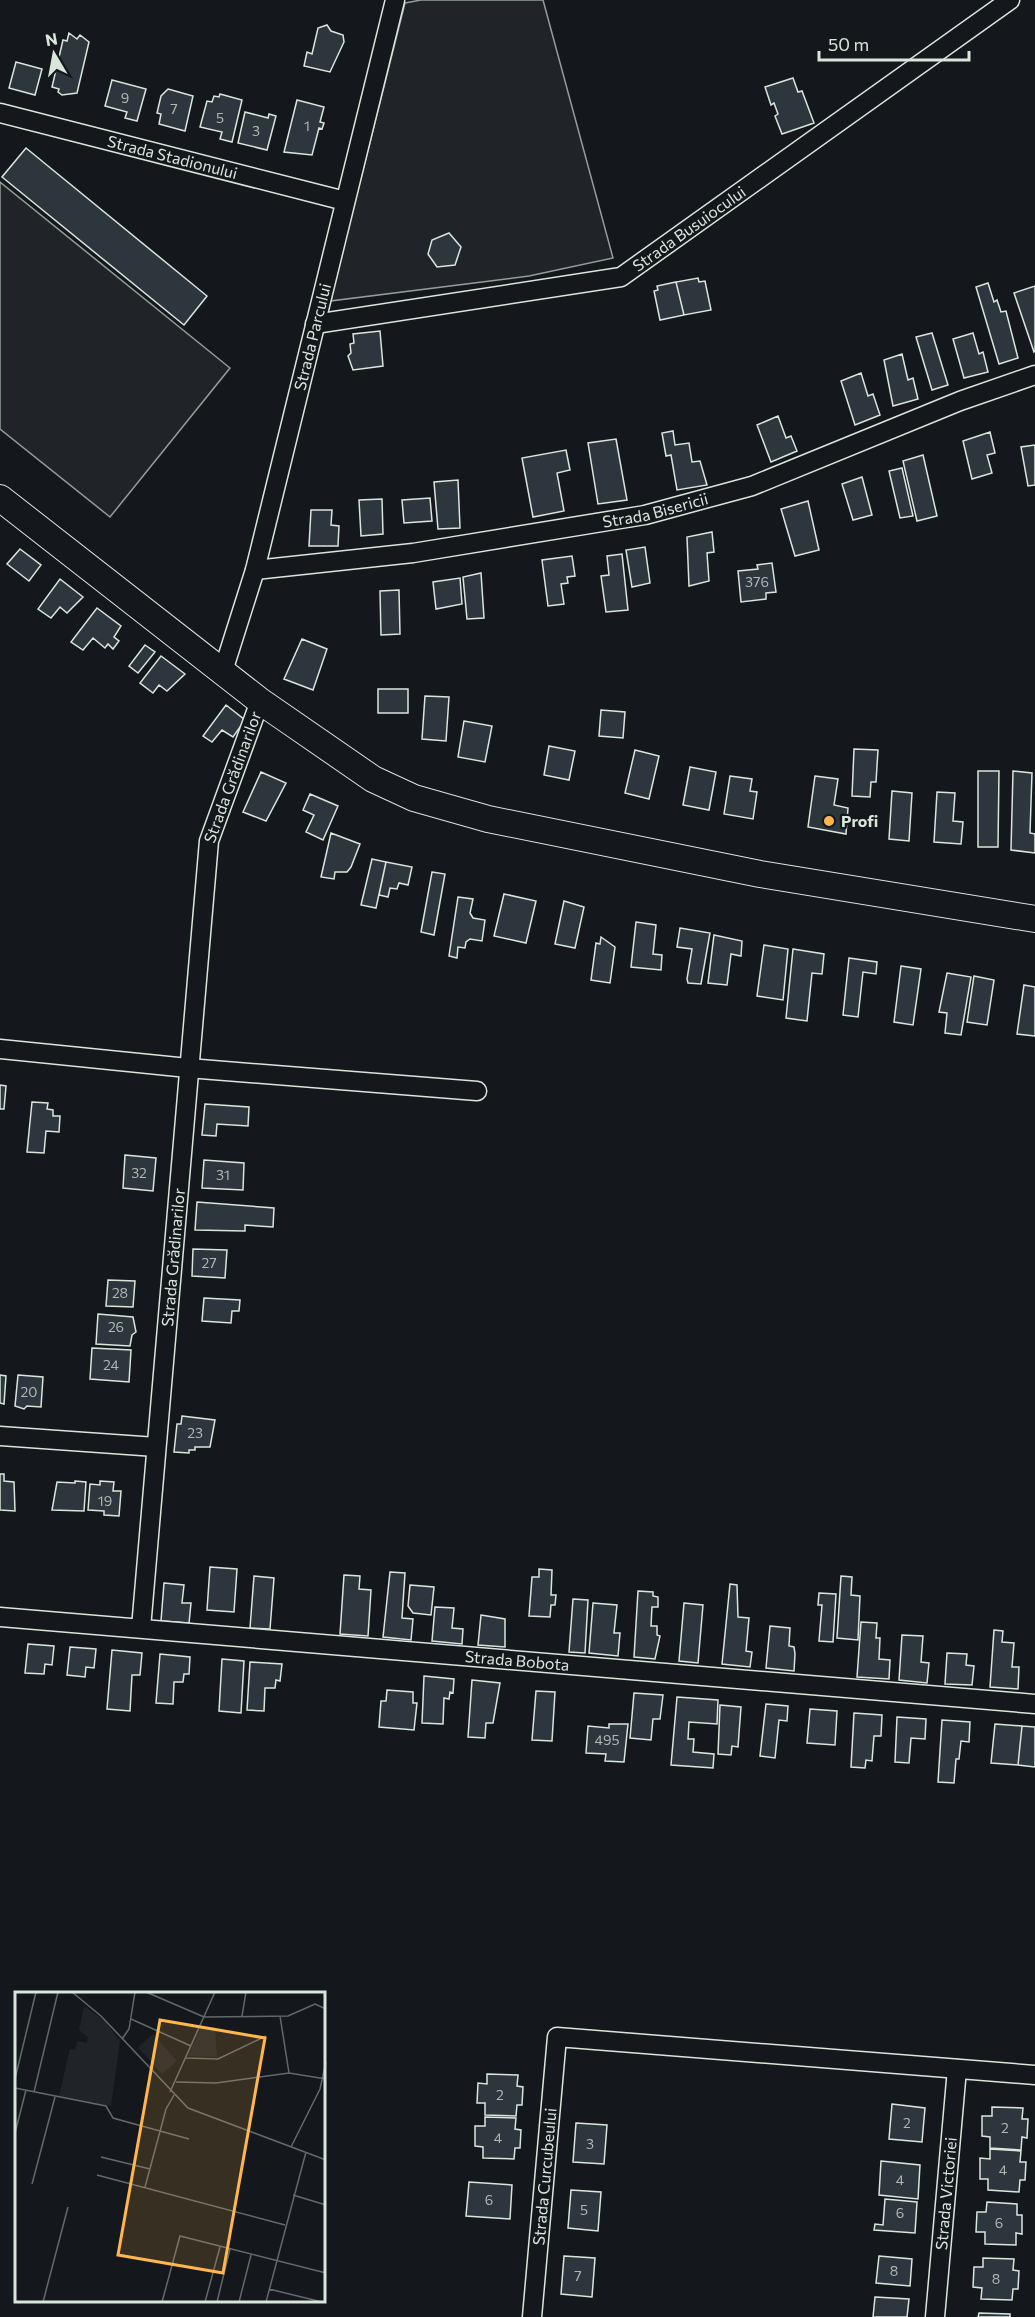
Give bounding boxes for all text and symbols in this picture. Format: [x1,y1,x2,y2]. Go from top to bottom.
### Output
north arrow [24,24,84,84]
scale bar [819,24,969,62]
text: N [44,28,59,49]
text: 50 m [828,33,869,55]
house number: 9 [121,89,129,106]
house number: 7 [170,100,178,117]
house number: 5 [216,109,224,126]
house number: 1 [304,117,310,134]
house number: 3 [252,122,260,139]
street label: Strada Stadionului [106,131,240,182]
street label: Strada Busuiocului [628,182,749,275]
street label: Strada Parcului [289,281,334,392]
street label: Strada Bisericii [601,488,710,531]
house number: 376 [745,573,769,590]
street label: Strada Grădinarilor [199,708,265,845]
place label: Profi [841,811,878,830]
marker: Profi [822,814,836,828]
house number: 32 [131,1164,147,1181]
house number: 31 [216,1166,230,1183]
street label: Strada Grădinarilor [157,1187,188,1327]
house number: 27 [201,1254,217,1271]
house number: 28 [112,1284,128,1301]
house number: 26 [108,1318,124,1335]
house number: 24 [103,1356,120,1373]
house number: 20 [21,1383,37,1400]
house number: 23 [187,1424,203,1441]
house number: 19 [98,1492,112,1509]
street label: Strada Bobota [464,1646,570,1674]
house number: 495 [595,1731,619,1748]
inset map [15,1992,326,2302]
house number: 2 [496,2086,504,2103]
street label: Strada Curcubeului [528,2107,560,2246]
house number: 2 [903,2114,911,2131]
house number: 2 [1001,2119,1009,2136]
house number: 4 [494,2129,503,2146]
house number: 3 [586,2135,594,2152]
street label: Strada Victoriei [931,2136,960,2251]
house number: 4 [999,2161,1008,2178]
house number: 4 [896,2171,905,2188]
house number: 6 [485,2191,493,2208]
house number: 5 [580,2201,588,2218]
house number: 6 [896,2204,904,2221]
house number: 6 [995,2214,1003,2231]
house number: 8 [890,2262,898,2279]
house number: 7 [574,2267,582,2284]
house number: 8 [992,2270,1000,2287]

